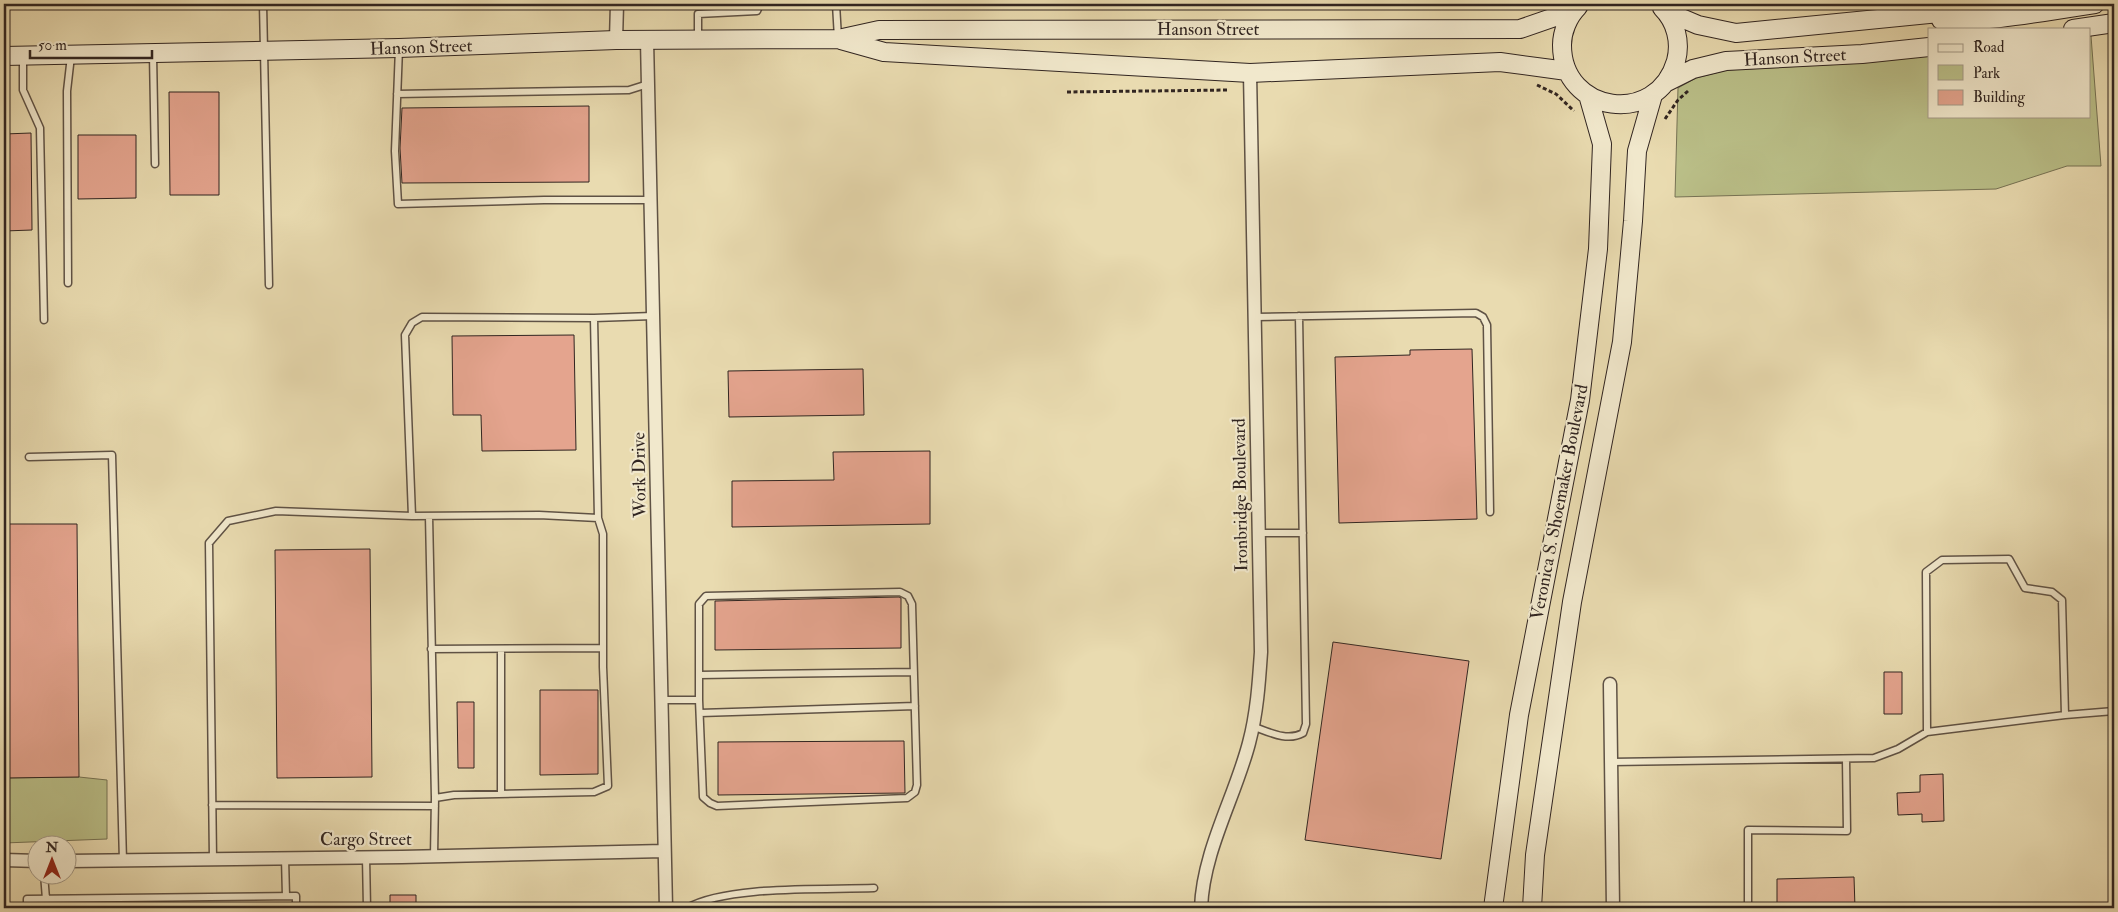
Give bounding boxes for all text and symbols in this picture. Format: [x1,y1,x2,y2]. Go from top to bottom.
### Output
street label: Hanson Street [1157,18,1260,41]
scale bar [30,28,152,60]
legend [1928,28,2090,118]
street label: Hanson Street [369,34,473,61]
text: 50 m [38,36,67,55]
text: Road [1973,38,2005,57]
street label: Hanson Street [1743,43,1847,72]
text: Park [1973,64,2000,83]
text: Building [1973,88,2025,107]
street label: Veronica S. Shoemaker Boulevard [1525,382,1594,622]
street label: Ironbridge Boulevard [1228,418,1253,572]
street label: Work Drive [627,432,652,519]
street label: Cargo Street [320,828,412,851]
north arrow [28,834,78,884]
text: N [45,839,59,856]

